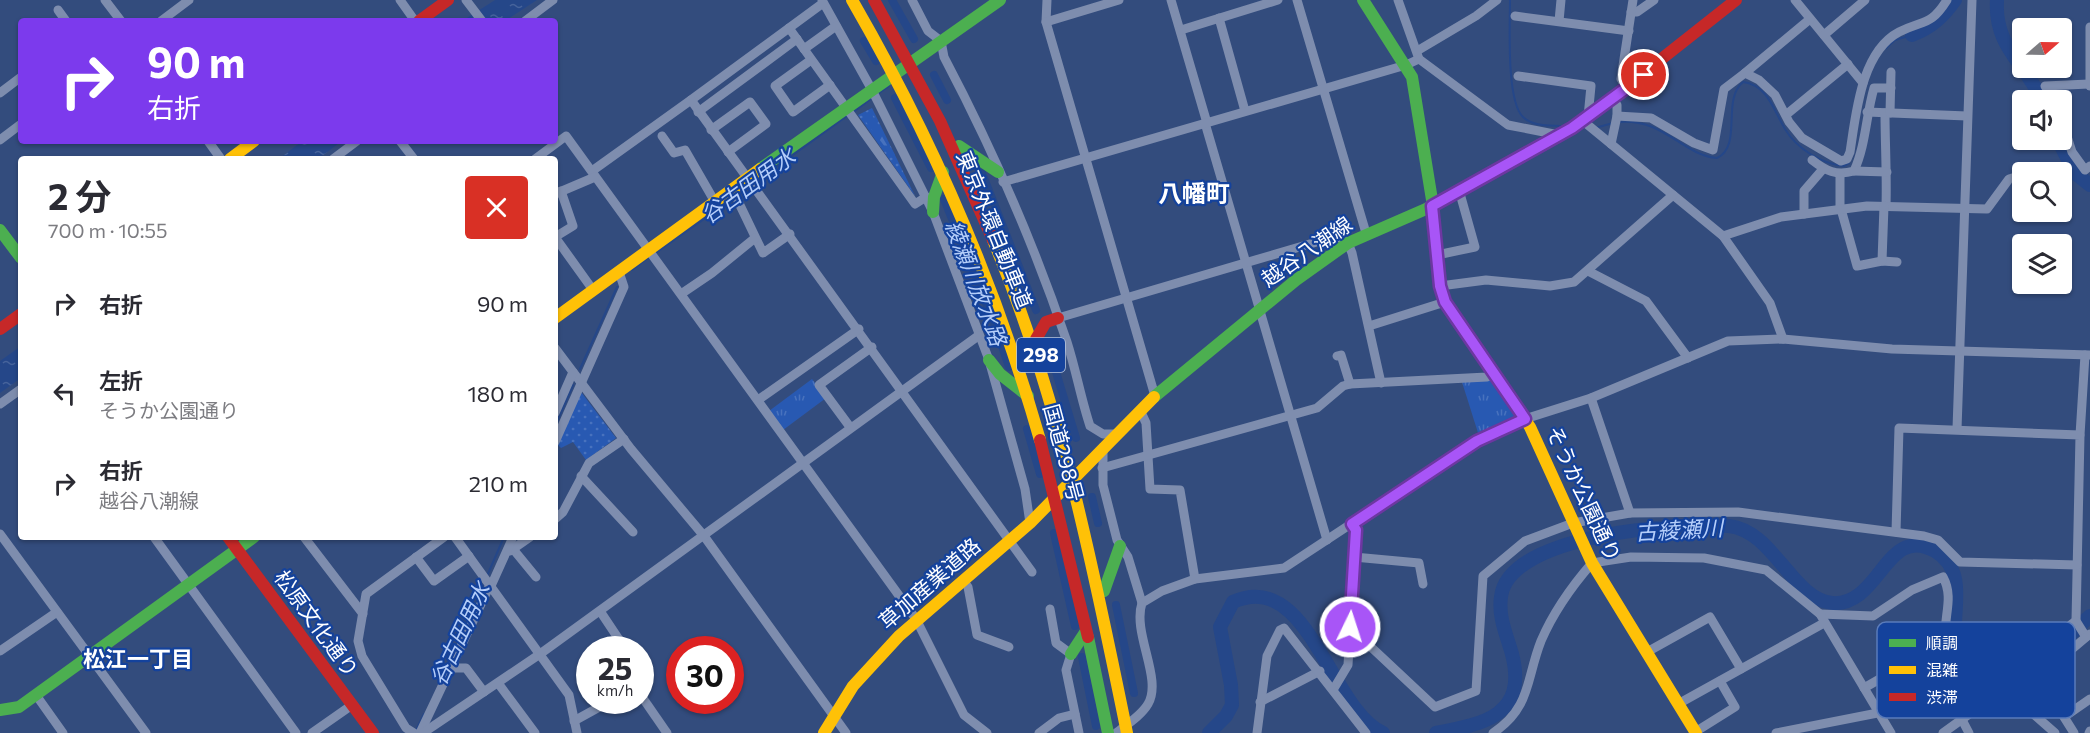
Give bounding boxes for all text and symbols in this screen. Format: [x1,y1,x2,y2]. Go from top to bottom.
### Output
north arrow [2012,18,2072,78]
map controls [2012,18,2072,294]
text: 90 m [147,35,246,87]
icon: right [48,42,126,120]
pin [1618,49,1669,100]
icon: arrive [1627,58,1660,91]
button: sound [2012,90,2072,150]
text: 右折 [147,91,201,124]
water label: 谷古田用水 [695,141,802,229]
street label: 東京外環自動車道 [952,147,1038,312]
button: search [2012,162,2072,222]
text: 2 分 [48,173,111,217]
button: close [465,176,528,239]
district label: 八幡町 [1158,178,1230,207]
street label: 越谷八潮線 [1256,210,1356,291]
water label: 綾瀬川放水路 [940,216,1013,351]
text: 700 m · 10:55 [48,218,168,242]
button: layers [2012,234,2072,294]
icon: right [48,287,81,320]
text: 90 m [477,290,528,317]
text: 右折 [99,291,143,318]
road number: 298 [1017,338,1065,372]
text: 左折 [99,367,143,394]
icon: left [48,377,81,410]
text: 180 m [467,380,528,407]
text: そうか公園通り [99,398,239,422]
street label: 国道298号 [1039,401,1089,504]
street label: そうか公園通り [1542,421,1627,565]
text: 右折 [99,457,143,484]
icon: right [48,467,81,500]
text: 210 m [469,470,528,497]
text: 越谷八潮線 [99,488,199,512]
water label: 古綾瀬川 [1634,514,1726,545]
street label: 草加産業道路 [873,532,985,634]
street label: 松原文化通り [270,565,364,681]
water label: 谷古田用水 [424,576,496,689]
position arrow [1318,595,1382,659]
legend [1877,622,2075,718]
text: 順調 [1926,633,1958,652]
speed limit sign: 30 [666,636,744,714]
district label: 松江一丁目 [83,645,193,672]
text: 25 [598,649,632,686]
text: 混雑 [1926,660,1958,679]
text: km/h [597,681,633,699]
text: 渋滞 [1926,687,1958,706]

